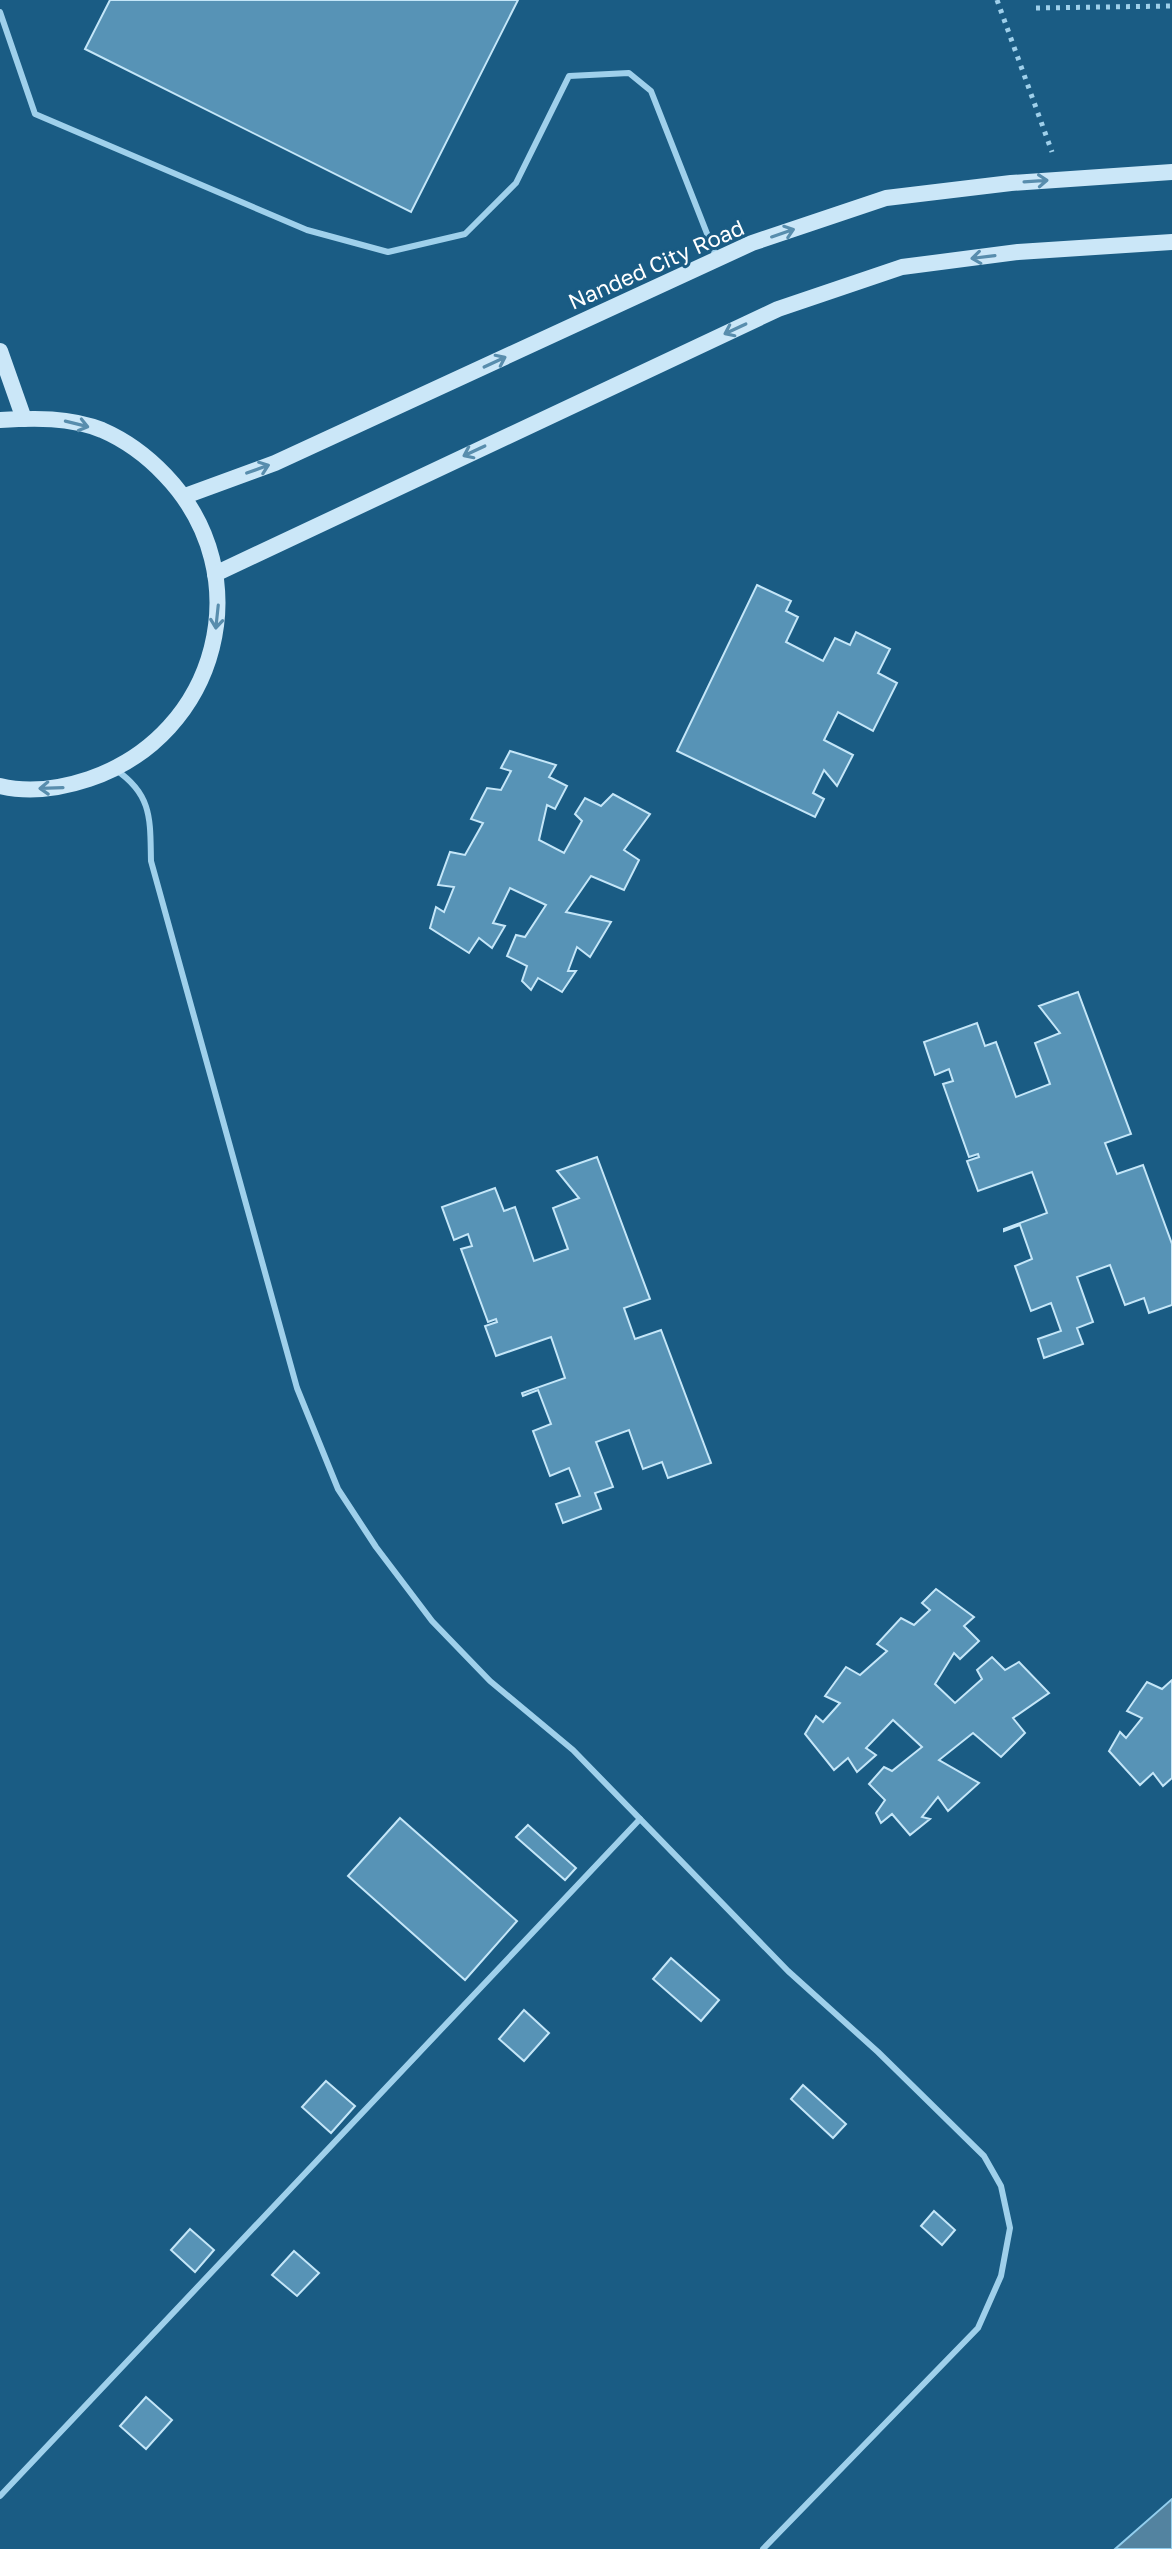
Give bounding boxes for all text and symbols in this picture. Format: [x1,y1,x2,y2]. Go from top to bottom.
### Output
one-way arrow [1022,173,1049,188]
street label: Nanded City Road [564,213,748,315]
one-way arrow [770,224,795,239]
one-way arrow [970,249,997,264]
one-way arrow [723,322,747,337]
one-way arrow [482,353,506,368]
one-way arrow [64,417,90,432]
one-way arrow [462,444,486,459]
one-way arrow [245,461,270,475]
one-way arrow [209,603,224,630]
one-way arrow [38,780,65,795]

